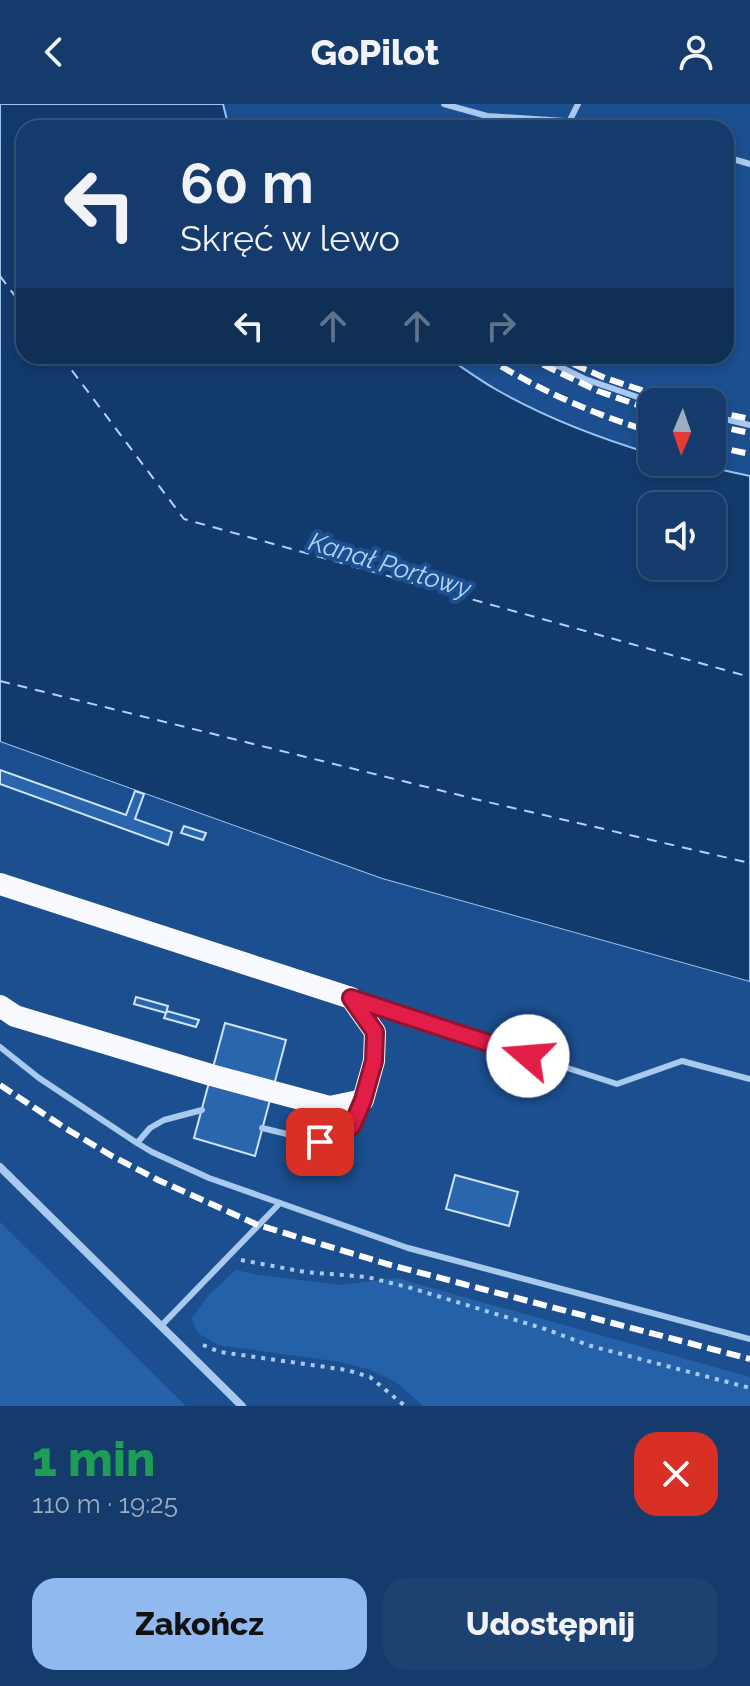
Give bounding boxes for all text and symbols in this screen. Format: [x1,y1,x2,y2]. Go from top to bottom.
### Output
icon: back [32,30,76,74]
icon: person [674,30,718,74]
text: GoPilot [311,31,439,73]
text: 60 m [180,150,314,216]
icon: left [48,152,152,256]
text: Skręć w lewo [180,217,400,259]
icon: left [227,304,271,348]
icon: ahead [311,304,355,348]
icon: ahead [395,304,439,348]
icon: right [479,304,523,348]
north arrow [638,388,726,476]
map controls [638,388,726,580]
button: sound [638,492,726,580]
water label: Kanał Portowy [305,526,476,604]
position arrow [486,1014,570,1098]
pin [286,1108,354,1176]
icon: arrive [298,1120,342,1164]
text: 1 min [32,1431,155,1487]
button: close [634,1432,718,1516]
text: 110 m · 19:25 [32,1489,178,1519]
button: Zakończ [32,1578,367,1670]
button: Udostępnij [383,1578,718,1670]

